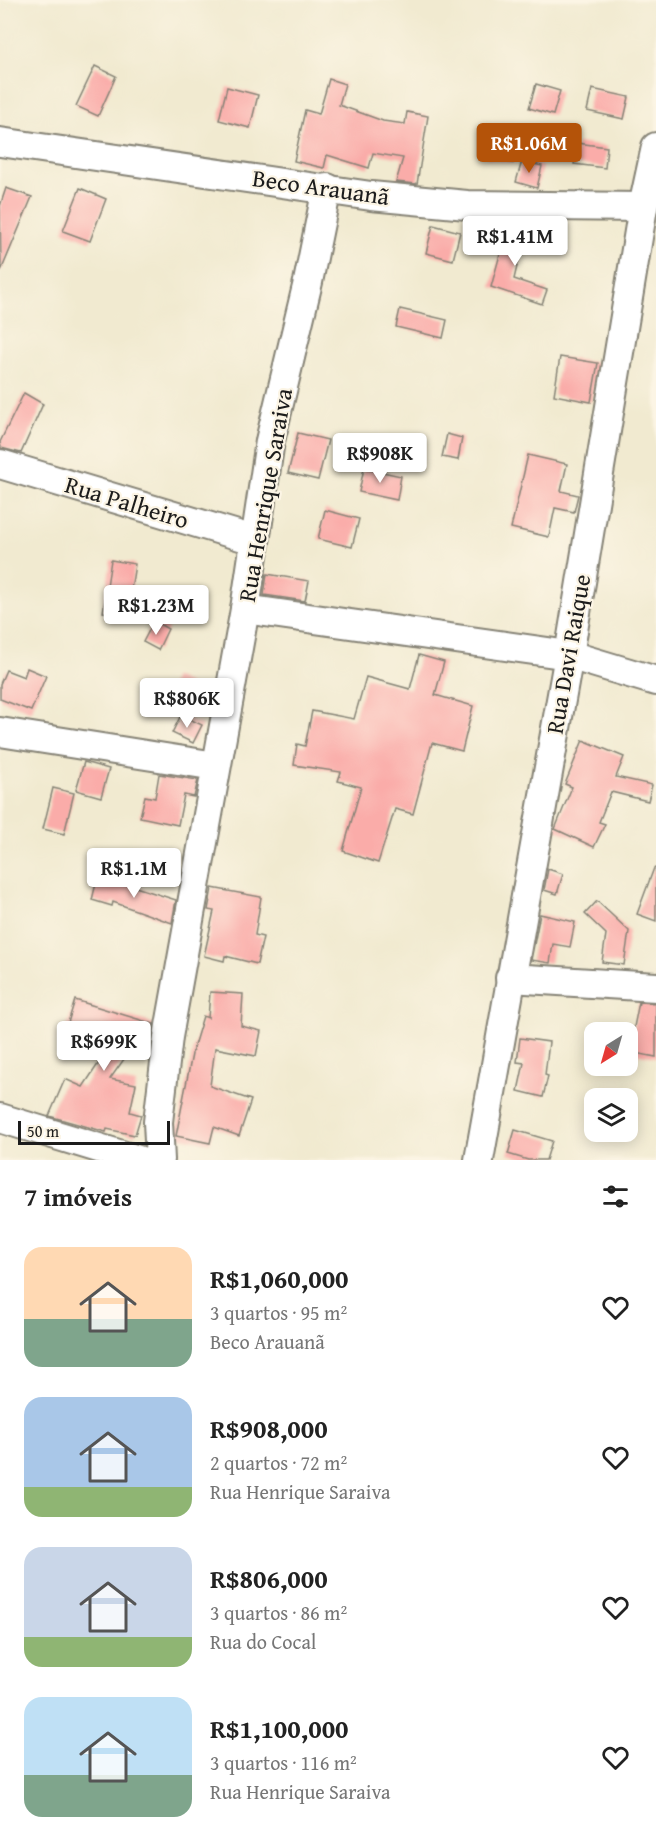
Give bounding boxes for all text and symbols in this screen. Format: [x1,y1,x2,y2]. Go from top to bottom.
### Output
pin: R$1.06M [474,123,584,174]
text: R$1.06M [491,128,567,157]
street label: Beco Arauanã [250,160,392,214]
pin: R$1.41M [460,216,570,267]
text: R$1.41M [477,221,553,250]
street label: Rua Henrique Saraiva [229,385,301,605]
pin: R$908K [331,433,429,484]
text: R$908K [347,438,413,467]
street label: Rua Palheiro [61,467,193,537]
street label: Rua Davi Raique [537,571,599,737]
pin: R$1.23M [101,585,211,636]
text: R$1.23M [118,590,194,619]
pin: R$806K [138,678,236,729]
text: R$806K [154,683,220,712]
pin: R$1.1M [85,848,183,899]
text: R$1.1M [101,853,167,882]
pin: R$699K [55,1021,153,1072]
north arrow [584,1022,638,1076]
map controls [584,1022,638,1142]
text: R$699K [71,1026,137,1055]
button: layers [584,1088,638,1142]
scale bar [18,1118,170,1146]
text: 50 m [27,1119,59,1143]
text: 7 imóveis [24,1177,132,1216]
icon: filters [599,1180,632,1213]
text: R$1,060,000 [210,1259,349,1298]
icon: home [72,1271,144,1343]
icon: heart [599,1291,632,1324]
text: 3 quartos · 95 m² [210,1298,347,1327]
text: Beco Arauanã [210,1327,325,1356]
text: R$908,000 [210,1409,328,1448]
icon: home [72,1421,144,1493]
icon: heart [599,1441,632,1474]
text: 2 quartos · 72 m² [210,1448,347,1477]
text: Rua Henrique Saraiva [210,1477,390,1506]
text: R$806,000 [210,1559,328,1598]
icon: home [72,1571,144,1643]
icon: heart [599,1591,632,1624]
text: 3 quartos · 86 m² [210,1598,347,1627]
text: Rua do Cocal [210,1627,316,1656]
text: R$1,100,000 [210,1709,349,1748]
icon: home [72,1721,144,1793]
icon: heart [599,1741,632,1774]
text: 3 quartos · 116 m² [210,1748,357,1777]
text: Rua Henrique Saraiva [210,1777,390,1806]

